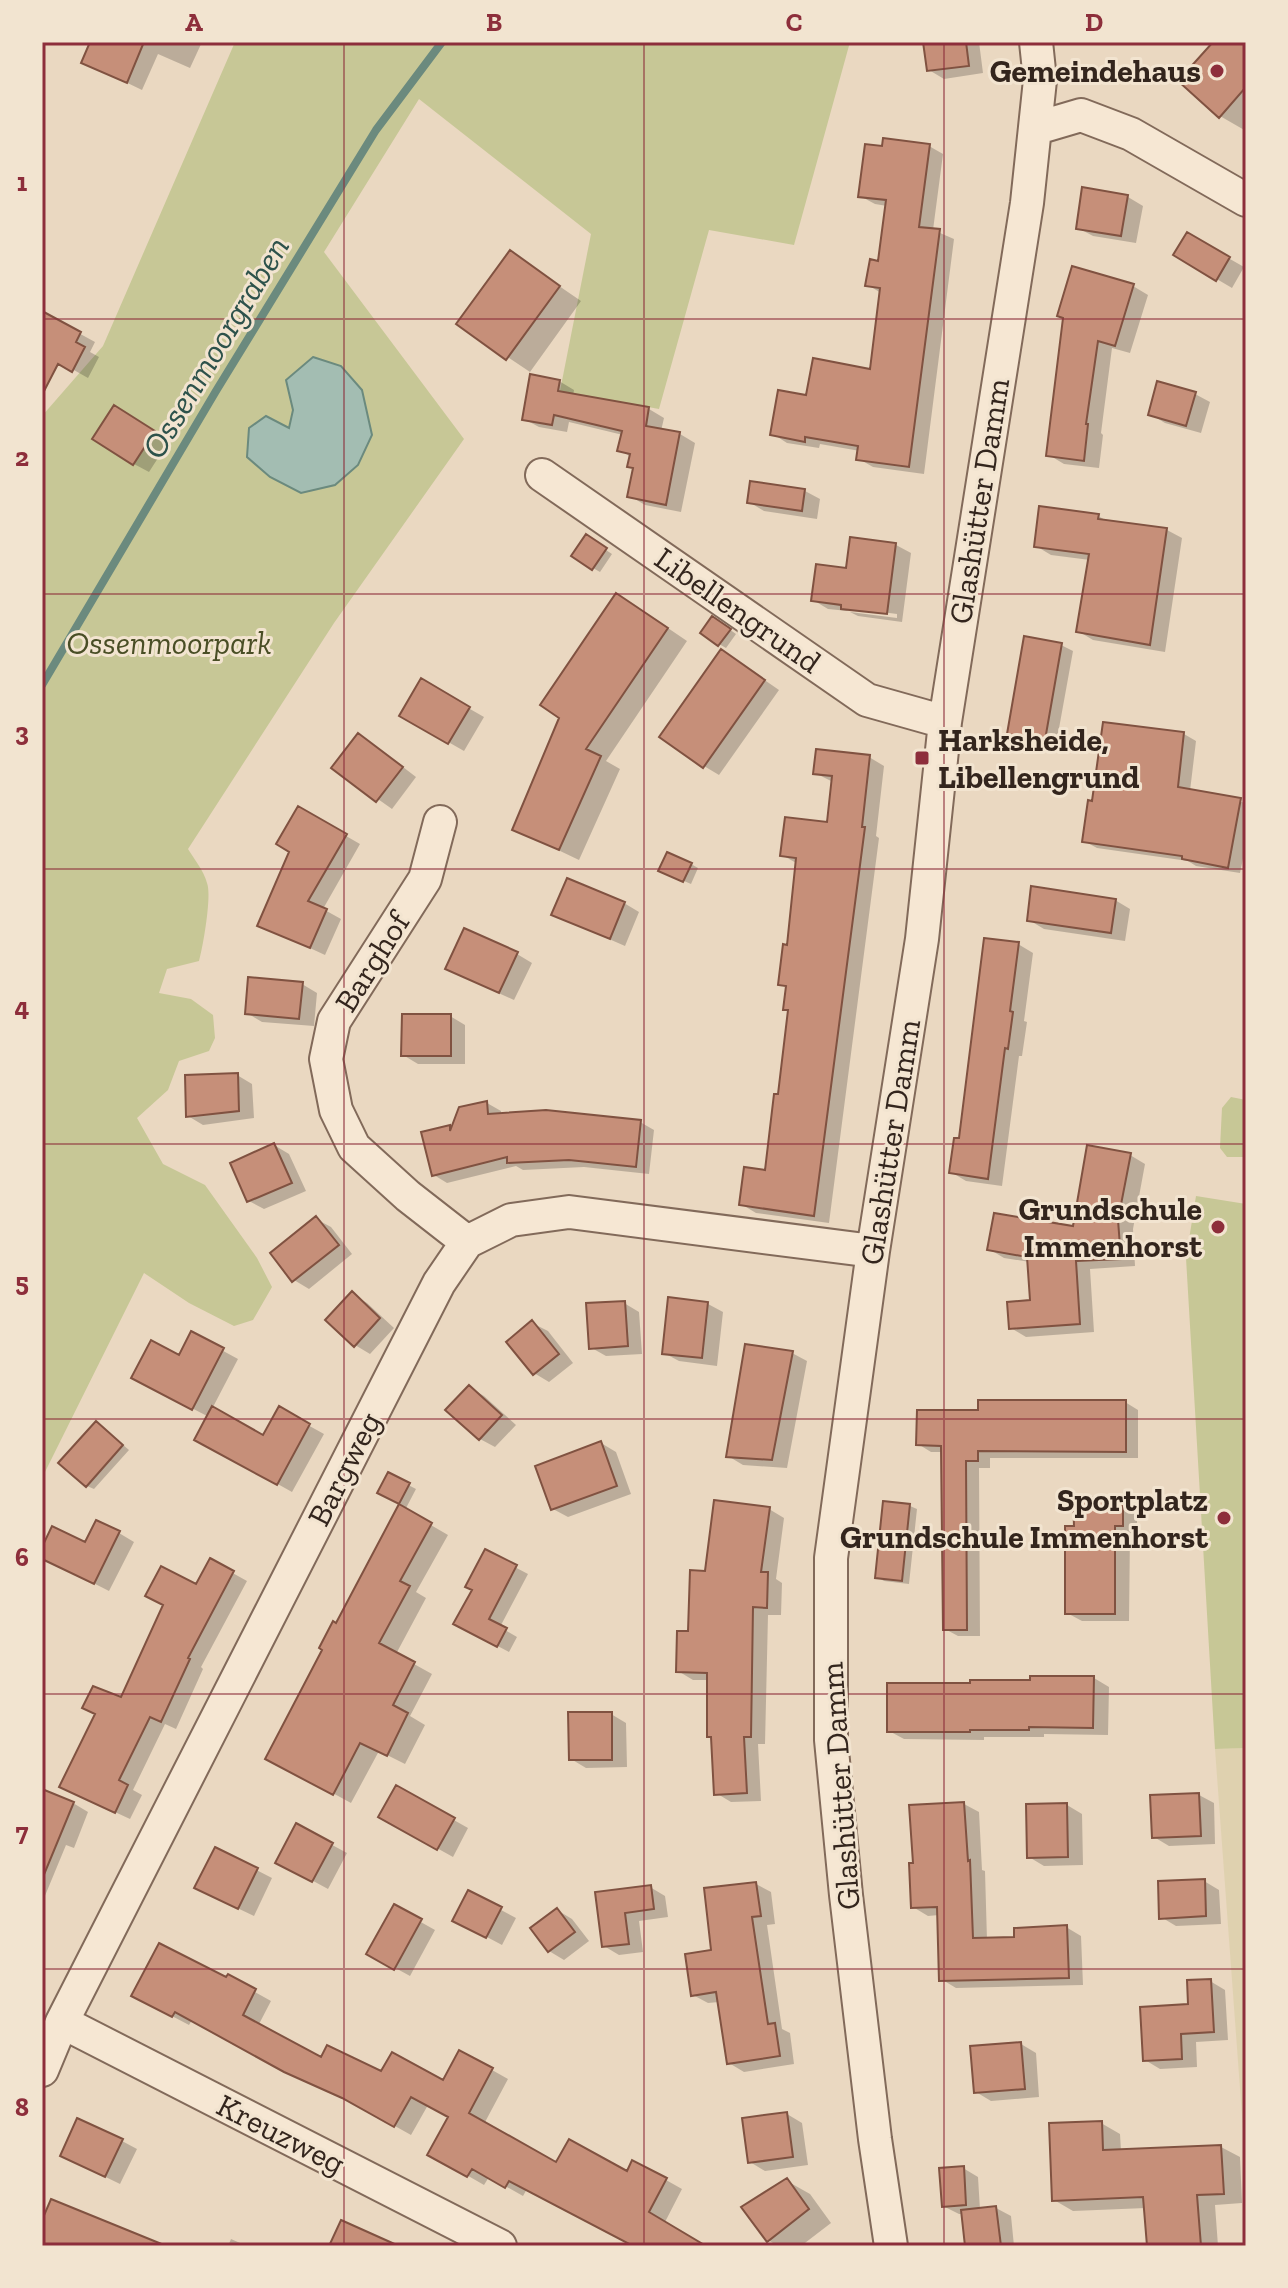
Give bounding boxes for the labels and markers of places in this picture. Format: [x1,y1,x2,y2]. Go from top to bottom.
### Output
place label: Gemeindehaus [990,52,1201,90]
marker: Gemeindehaus [1208,62,1226,80]
place label: Harksheide, Libellengrund [938,721,1139,796]
marker: Harksheide, Libellengrund [913,749,931,767]
place label: Grundschule Immenhorst [1018,1190,1202,1265]
marker: Grundschule Immenhorst [1209,1218,1227,1236]
place label: Sportplatz Grundschule Immenhorst [840,1481,1208,1556]
marker: Sportplatz Grundschule Immenhorst [1215,1509,1233,1527]

